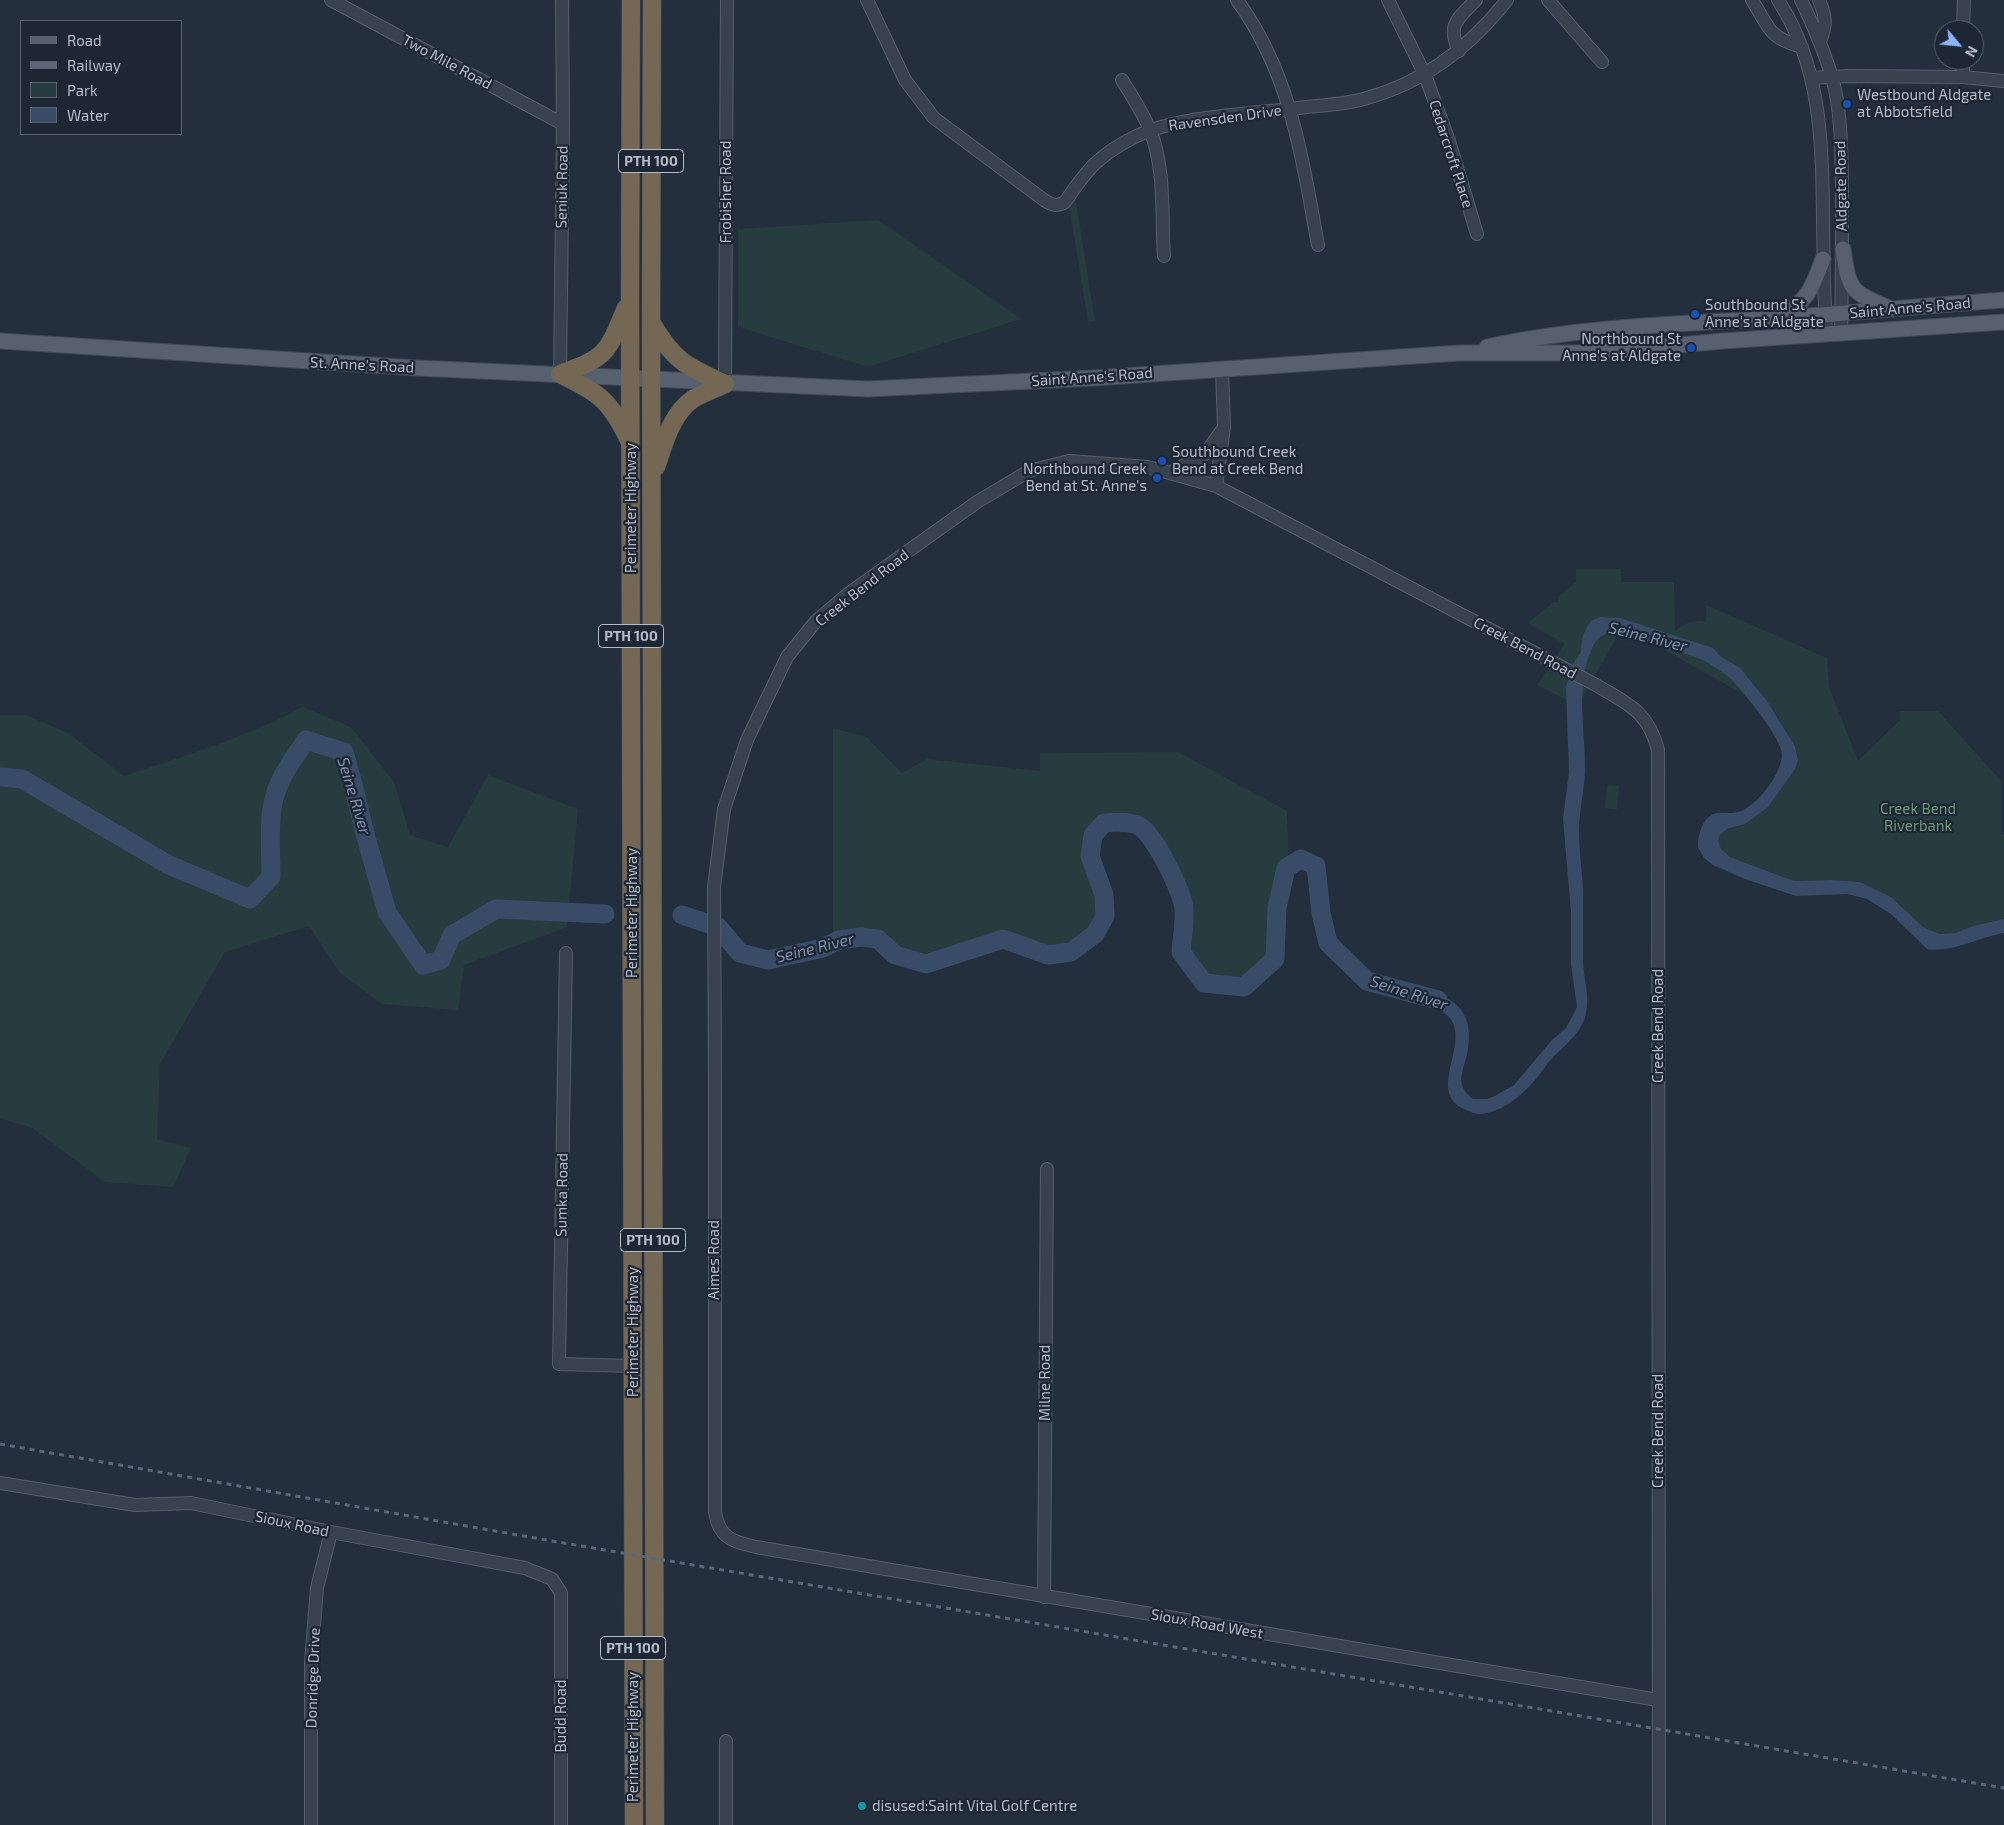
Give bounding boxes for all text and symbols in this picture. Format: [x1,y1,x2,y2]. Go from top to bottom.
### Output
legend [20,20,182,135]
north arrow [1934,20,1984,70]
text: Road [67,31,102,49]
street label: Two Mile Road [399,31,495,93]
text: N [1962,43,1982,60]
text: Railway [67,56,121,74]
text: Park [67,81,98,99]
place label: Westbound Aldgate at Abbotsfield [1857,86,1991,121]
street label: Cedarcroft Place [1425,98,1477,210]
marker: Westbound Aldgate at Abbotsfield [1841,98,1853,110]
street label: Ravensden Drive [1167,101,1283,135]
text: Water [67,106,109,124]
street label: Frobisher Road [717,141,735,243]
street label: Aldgate Road [1831,141,1851,231]
street label: Seniuk Road [552,145,572,229]
road number: PTH 100 [618,150,684,172]
street label: Saint Anne's Road [1849,294,1971,322]
place label: Southbound St Anne's at Aldgate [1705,296,1824,331]
marker: Southbound St Anne's at Aldgate [1689,308,1701,320]
place label: Northbound St Anne's at Aldgate [1562,330,1681,365]
marker: Northbound St Anne's at Aldgate [1685,342,1697,354]
street label: St. Anne's Road [310,353,414,377]
street label: Saint Anne's Road [1031,364,1153,390]
street label: Perimeter Highway [622,443,640,573]
place label: Southbound Creek Bend at Creek Bend [1172,443,1303,478]
marker: Southbound Creek Bend at Creek Bend [1156,455,1168,467]
place label: Northbound Creek Bend at St. Anne's [1023,460,1147,495]
marker: Northbound Creek Bend at St. Anne's [1151,472,1163,484]
street label: Creek Bend Road [812,546,912,630]
street label: Creek Bend Road [1470,613,1580,683]
water label: Seine River [1607,618,1689,656]
road number: PTH 100 [598,624,664,648]
water label: Seine River [333,755,375,837]
park label: Creek Bend Riverbank [1880,800,1956,835]
street label: Perimeter Highway [623,848,641,978]
water label: Seine River [774,929,856,967]
street label: Creek Bend Road [1649,969,1667,1083]
water label: Seine River [1368,971,1450,1015]
street label: Sumka Road [552,1153,572,1237]
street label: Aimes Road [705,1220,723,1300]
road number: PTH 100 [620,1228,686,1252]
street label: Perimeter Highway [624,1267,642,1397]
street label: Milne Road [1036,1345,1054,1421]
street label: Creek Bend Road [1649,1374,1667,1488]
street label: Sioux Road [253,1507,331,1541]
street label: Sioux Road West [1149,1605,1265,1643]
street label: Donridge Drive [302,1627,324,1729]
road number: PTH 100 [600,1636,666,1660]
street label: Perimeter Highway [624,1672,642,1802]
street label: Budd Road [552,1680,570,1752]
place label: disused:Saint Vital Golf Centre [872,1797,1077,1815]
marker: disused:Saint Vital Golf Centre [856,1800,868,1812]

